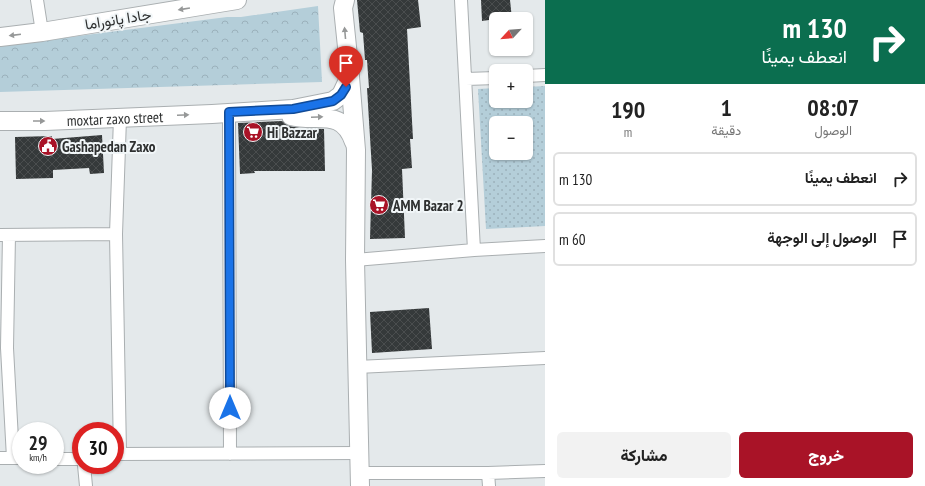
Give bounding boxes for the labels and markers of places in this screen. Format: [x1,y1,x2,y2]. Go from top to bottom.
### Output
pin [329,46,363,87]
supermarket icon: Hi Bazzar [242,121,264,143]
place label: Hi Bazzar [267,123,318,142]
public building icon: Gashapedan Zaxo [37,135,59,157]
place label: Gashapedan Zaxo [62,137,156,156]
supermarket icon: AMM Bazar 2 [368,194,390,216]
place label: AMM Bazar 2 [392,196,464,215]

